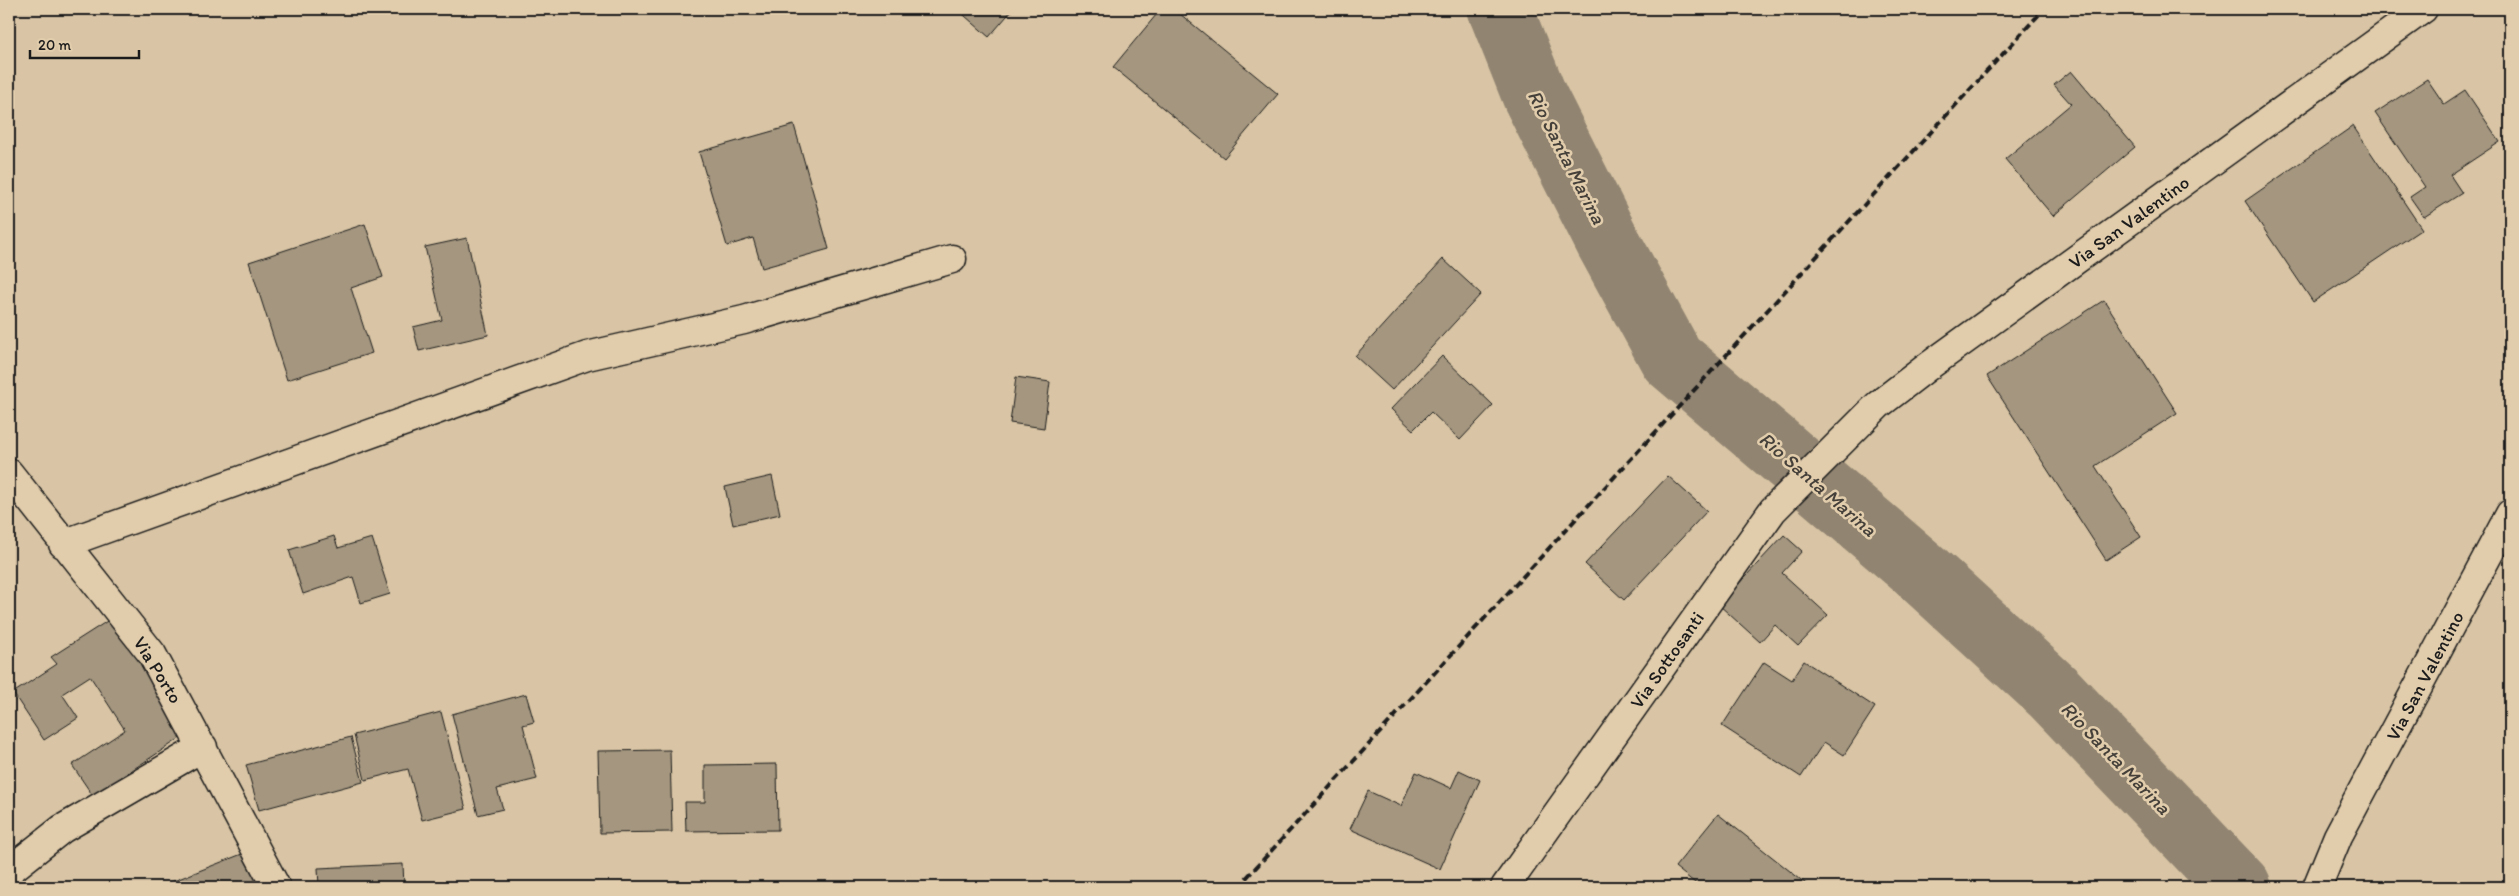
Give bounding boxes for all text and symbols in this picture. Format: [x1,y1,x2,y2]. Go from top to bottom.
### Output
scale bar [30,28,139,60]
text: 20 m [38,36,72,54]
water label: Rio Santa Marina [1523,86,1611,229]
street label: Via San Valentino [2064,171,2194,273]
water label: Rio Santa Marina [1755,427,1882,542]
street label: Via Sottosanti [1625,607,1709,713]
street label: Via San Valentino [2381,607,2469,745]
street label: Via Porto [128,632,188,708]
water label: Rio Santa Marina [2056,697,2176,820]

